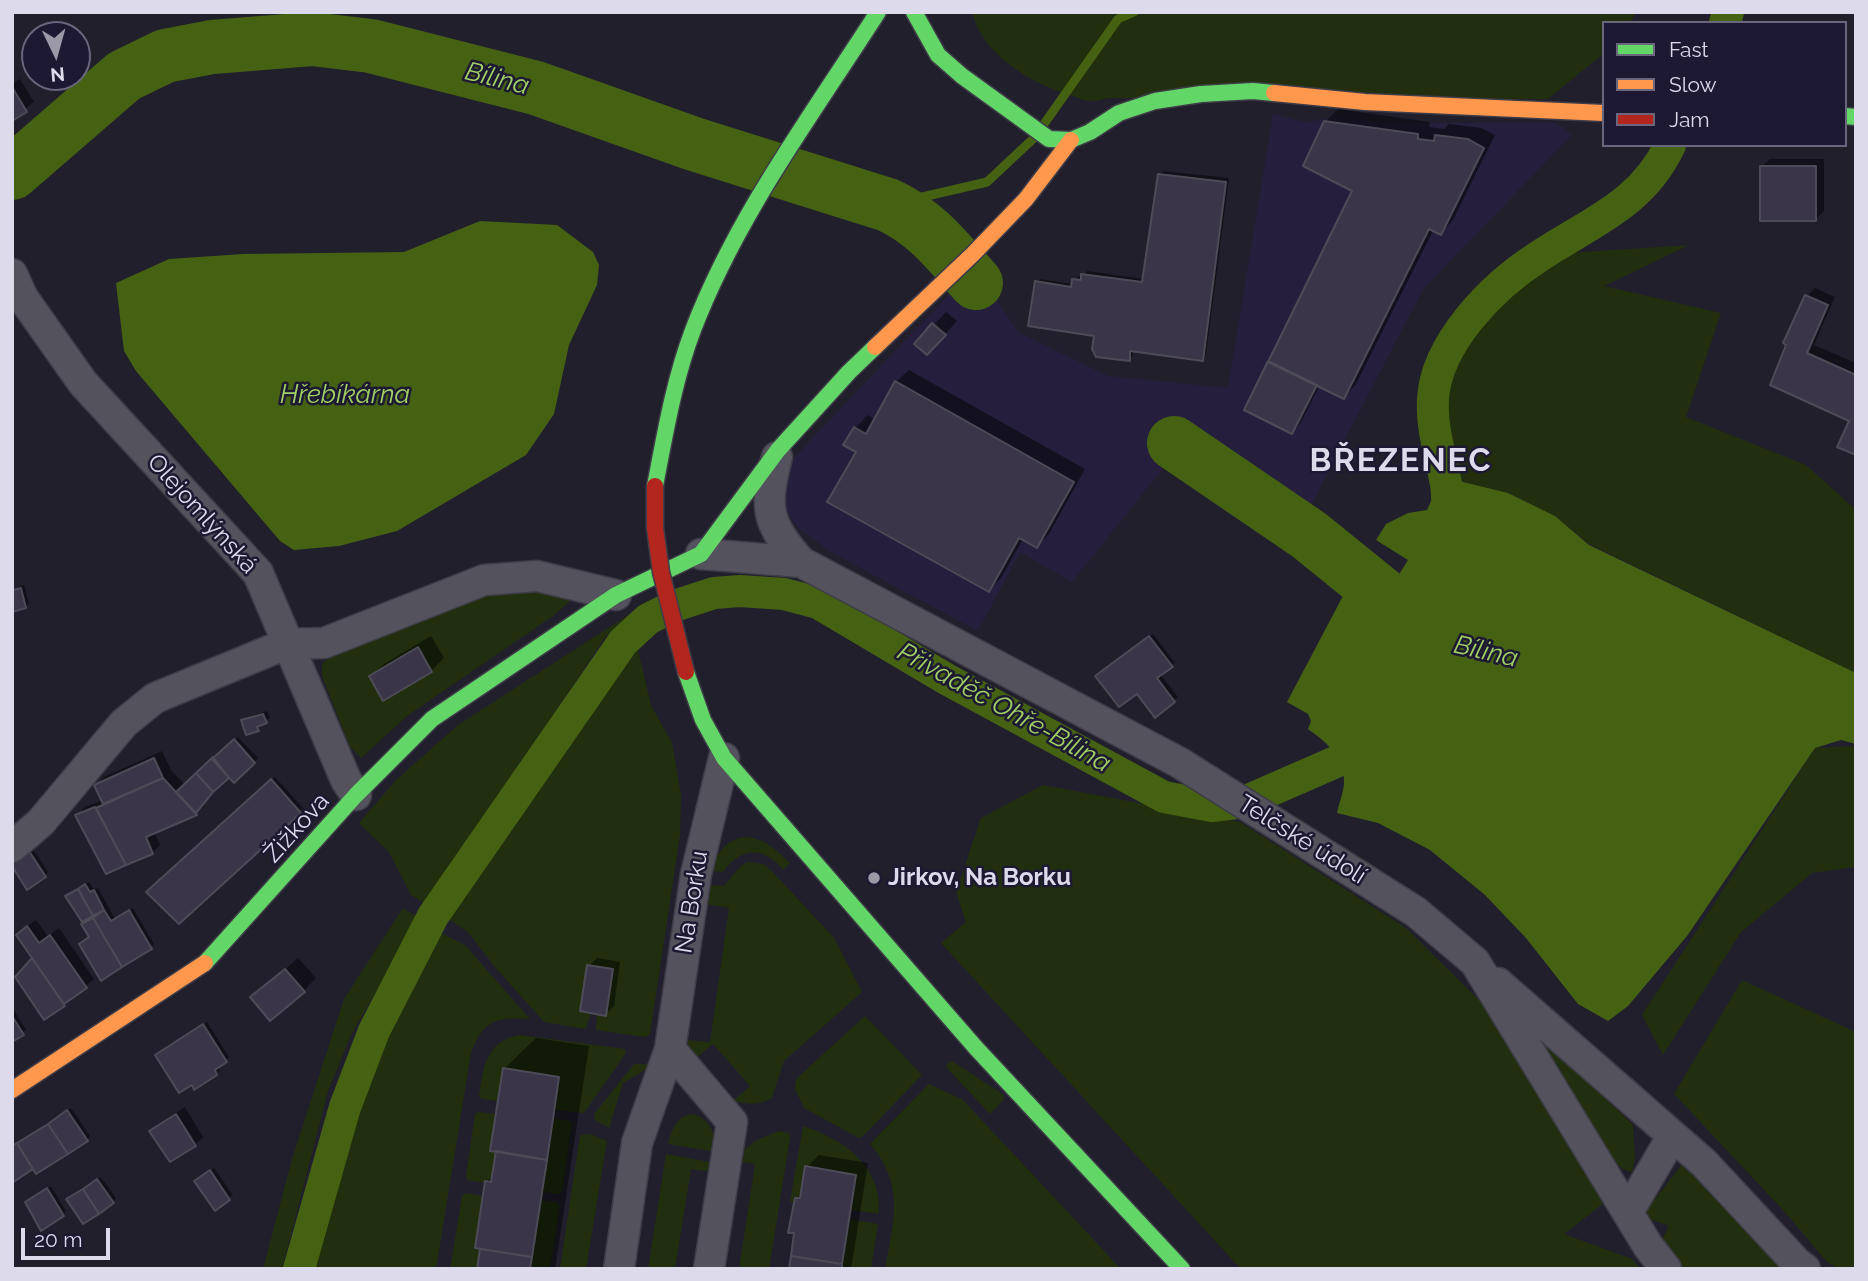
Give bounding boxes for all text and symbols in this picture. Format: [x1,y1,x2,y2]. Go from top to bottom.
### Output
north arrow [21,21,91,91]
legend [1602,21,1847,147]
text: Fast [1669,37,1709,62]
water label: Bílina [462,56,532,102]
text: N [49,63,66,87]
text: Slow [1669,72,1717,97]
text: Jam [1669,107,1710,132]
water label: Hřebíkárna [280,379,410,411]
district label: BŘEZENEC [1311,442,1491,480]
street label: Olejomlýnská [141,448,263,580]
water label: Bílina [1451,630,1521,674]
water label: Přivaděč Ohře-Bílina [892,636,1116,780]
street label: Žižkova [258,787,336,869]
street label: Telčské údolí [1233,789,1371,891]
street label: Na Borku [670,849,714,955]
place label: Jirkov, Na Borku [888,864,1071,892]
marker: Jirkov, Na Borku [866,870,882,886]
scale bar [24,1214,114,1258]
text: 20 m [34,1227,82,1252]

